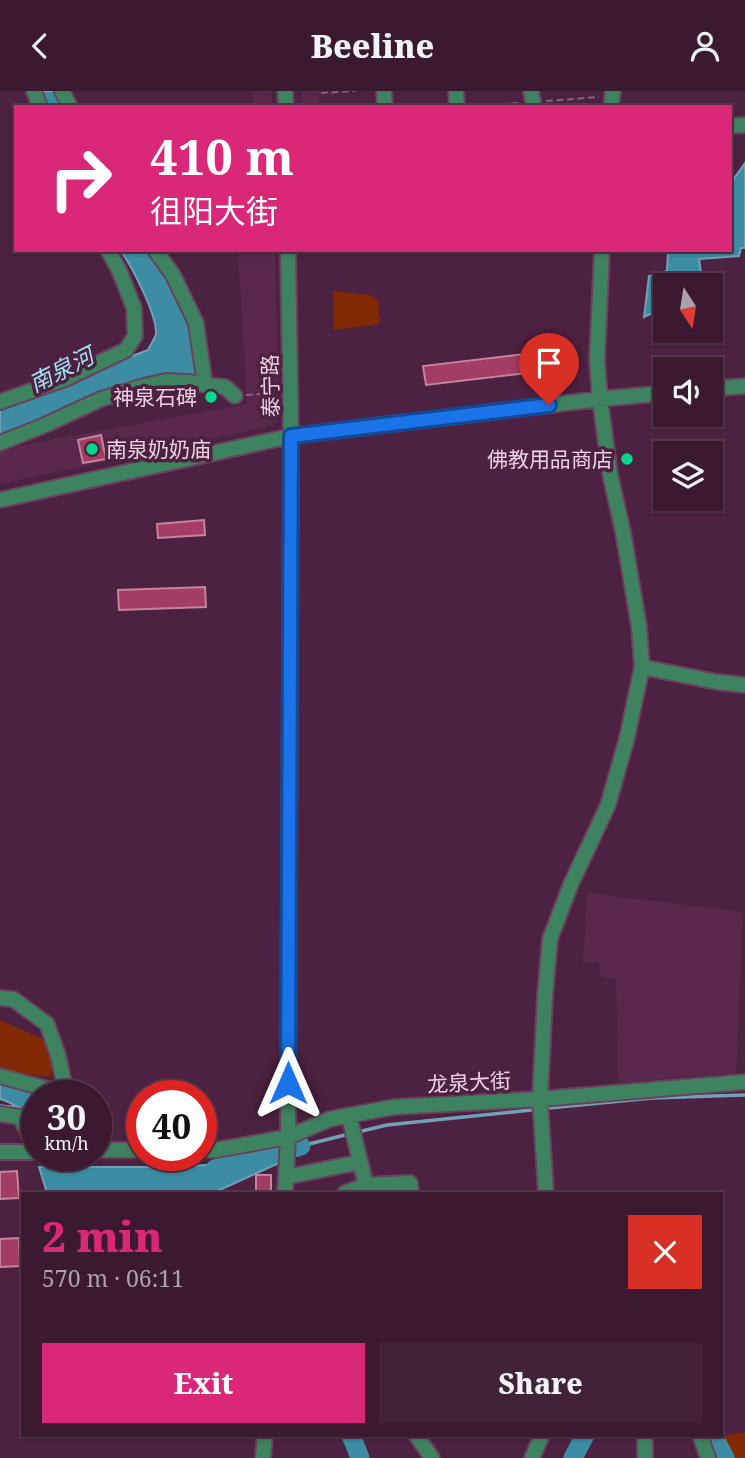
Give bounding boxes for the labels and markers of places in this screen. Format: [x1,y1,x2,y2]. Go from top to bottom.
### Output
pin [519,333,579,405]
place label: 神泉石碑 [113,383,197,411]
marker: 神泉石碑 [203,389,219,405]
place label: 南泉奶奶庙 [106,435,211,463]
marker: 南泉奶奶庙 [84,441,100,457]
place label: 佛教用品商店 [487,445,613,473]
marker: 佛教用品商店 [619,451,635,467]

